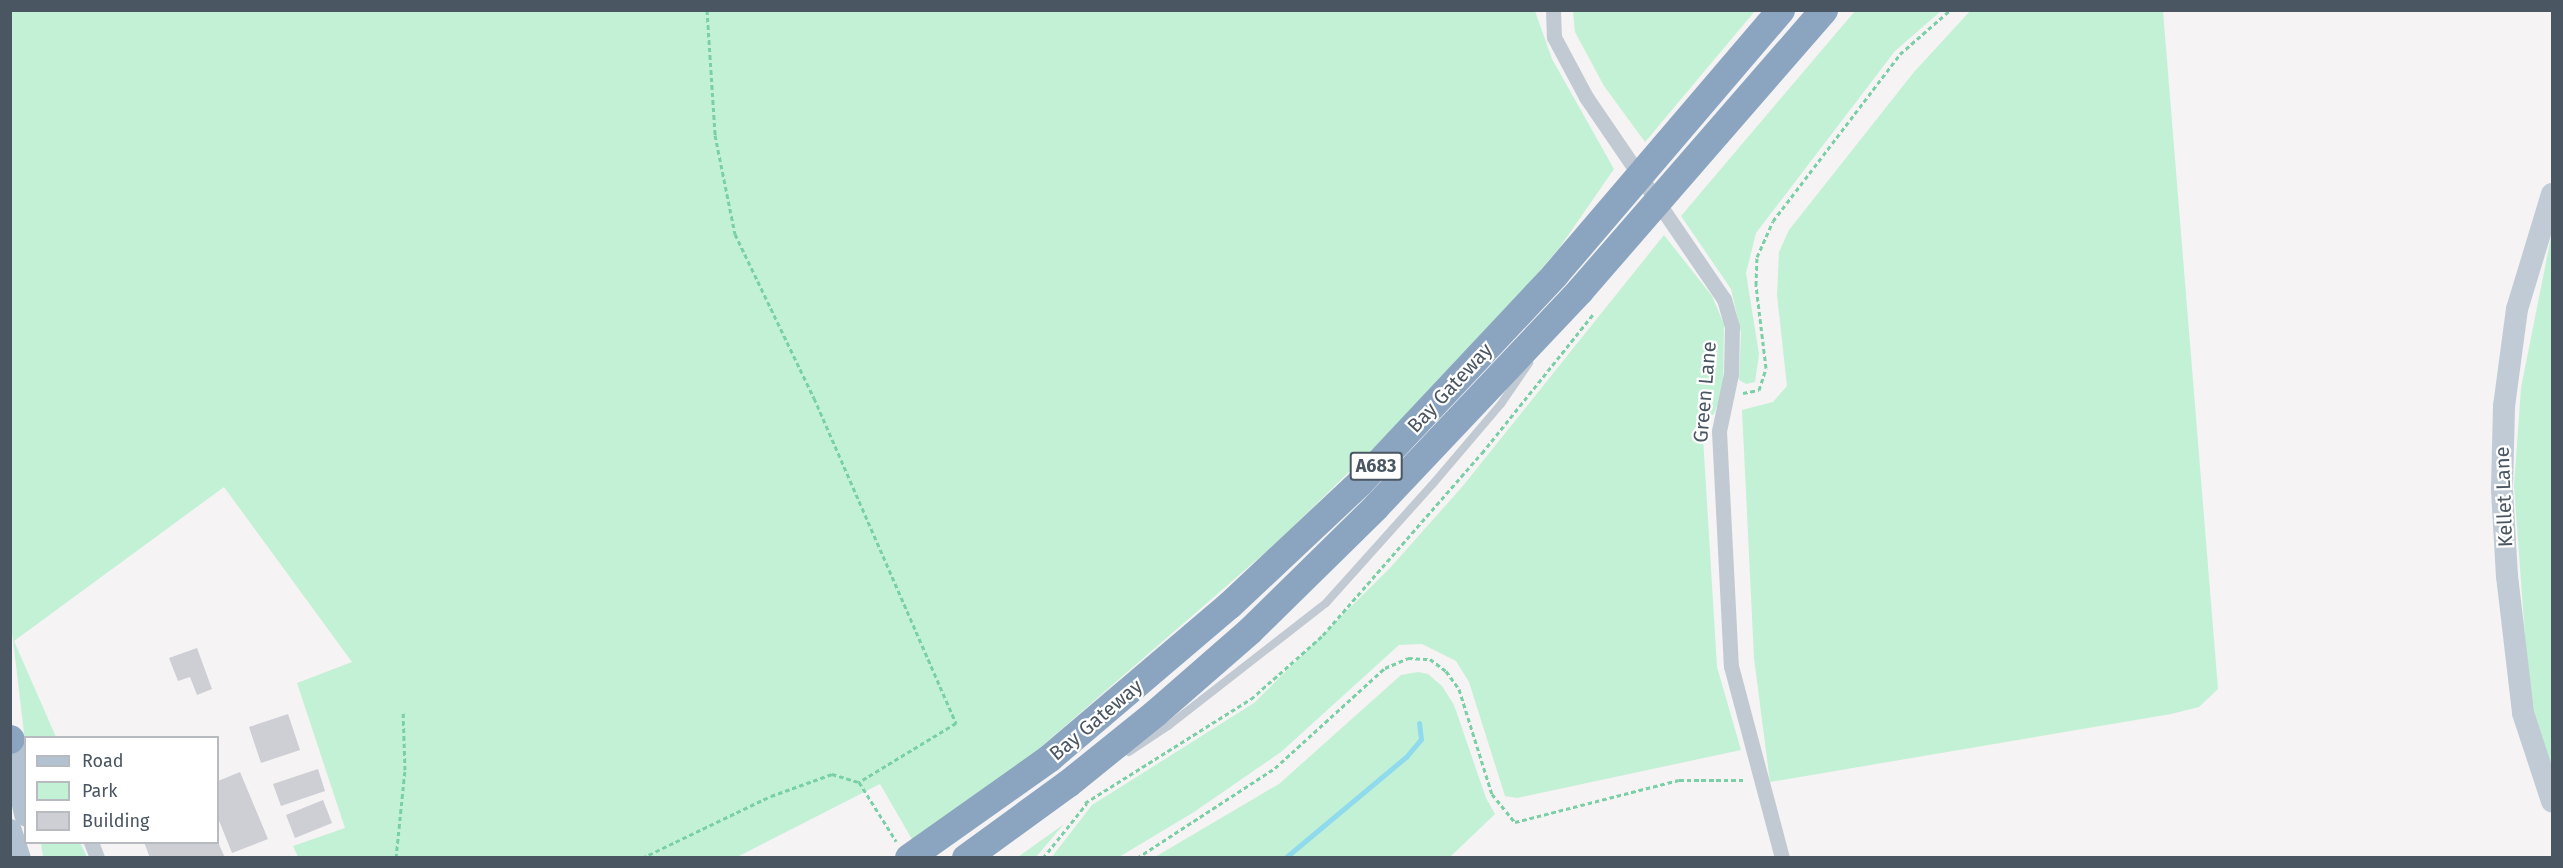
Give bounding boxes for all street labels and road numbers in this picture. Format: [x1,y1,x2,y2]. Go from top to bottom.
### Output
street label: Bay Gateway [1402,338,1498,438]
street label: Green Lane [1689,340,1721,444]
street label: Kellet Lane [2490,446,2518,548]
road number: A683 [1349,451,1403,481]
street label: Bay Gateway [1045,674,1147,766]

